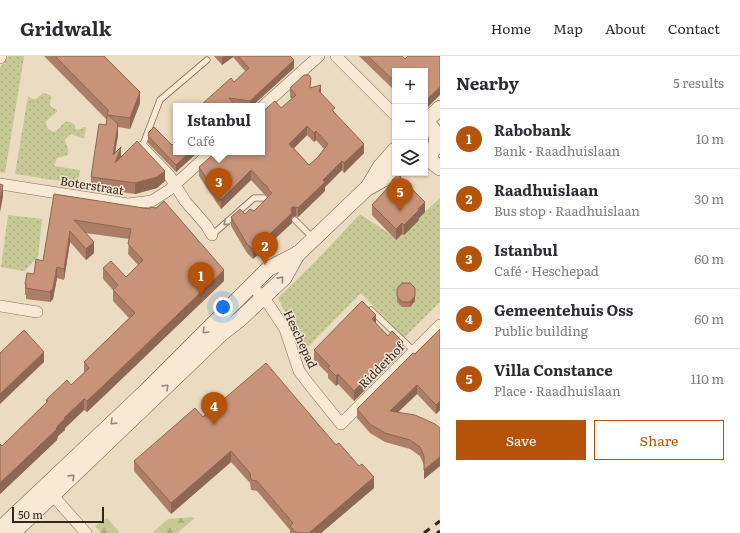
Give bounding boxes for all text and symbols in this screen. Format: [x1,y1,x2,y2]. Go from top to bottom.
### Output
text: Gridwalk [20,14,111,42]
text: Home [491,18,531,38]
text: Map [553,18,583,38]
text: About [605,18,646,38]
text: Contact [668,18,720,38]
map controls [392,68,428,176]
button: + [392,68,428,104]
text: Nearby [456,70,519,95]
text: 5 results [673,73,724,92]
popup [173,103,265,155]
button: − [392,104,428,140]
text: Istanbul [187,108,251,131]
text: Rabobank [494,118,571,141]
text: 1 [466,129,472,148]
text: 10 m [696,129,724,148]
text: Café [187,131,215,150]
button: layers [392,140,428,176]
text: Bank · Raadhuislaan [494,141,620,160]
pin: 3 [206,168,232,201]
street label: Boterstraat [59,171,125,199]
pin: 5 [387,178,413,211]
text: Raadhuislaan [494,178,598,201]
text: 2 [466,189,472,208]
text: 30 m [694,189,724,208]
text: Bus stop · Raadhuislaan [494,201,640,220]
one-way arrow [223,218,231,225]
pin: 2 [252,232,278,265]
text: Istanbul [494,238,558,261]
text: 3 [465,249,473,268]
text: 60 m [694,249,724,268]
text: Café · Heschepad [494,261,599,280]
pin: 1 [188,262,214,295]
one-way arrow [277,277,284,284]
your location [213,297,233,317]
text: Gemeentehuis Oss [494,298,633,321]
street label: Heschepad [280,307,323,372]
text: 4 [465,309,473,328]
text: 60 m [694,309,724,328]
text: Public building [494,321,588,340]
one-way arrow [202,326,210,334]
street label: Ridderhof [354,337,409,392]
text: Villa Constance [494,358,613,381]
text: 5 [465,369,473,388]
text: 110 m [691,369,724,388]
text: Place · Raadhuislaan [494,381,621,400]
one-way arrow [161,384,169,392]
pin: 4 [201,392,227,425]
one-way arrow [110,418,118,425]
button: Save [456,420,586,460]
button: Share [594,420,724,460]
one-way arrow [67,474,75,482]
scale bar [12,505,104,524]
text: 50 m [18,506,43,522]

